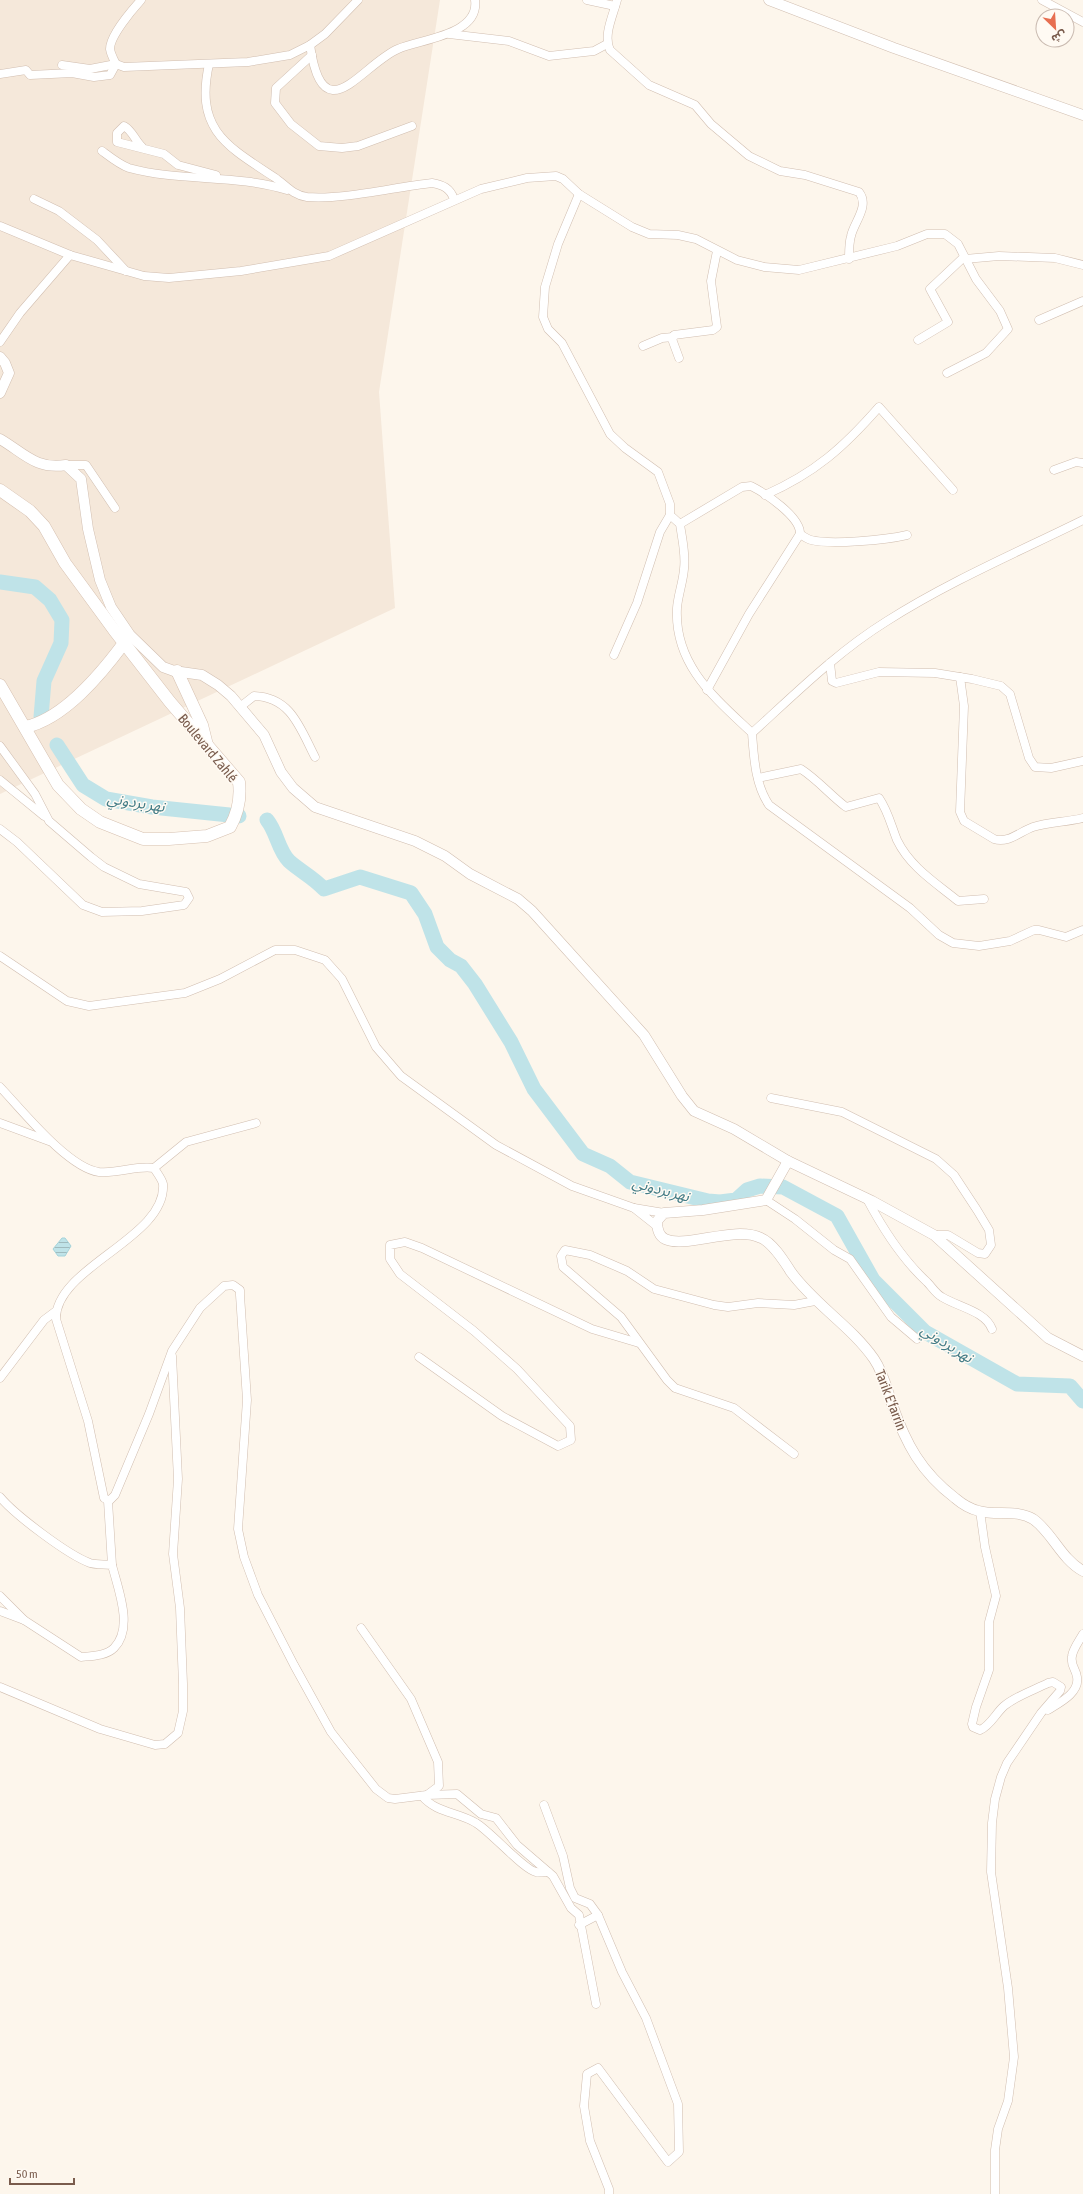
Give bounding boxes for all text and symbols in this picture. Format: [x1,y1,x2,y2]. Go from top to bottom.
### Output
north arrow [1035,8,1075,48]
text: ش [1049,28,1069,46]
street label: Boulevard Zahlé [175,711,241,785]
water label: نهر بردوني [105,789,168,819]
water label: نهر بردوني [630,1173,693,1209]
water label: نهر بردوني [916,1320,978,1369]
street label: Tarik E'farrin [872,1367,910,1433]
scale bar [10,2160,74,2186]
text: 50 m [16,2167,38,2181]

